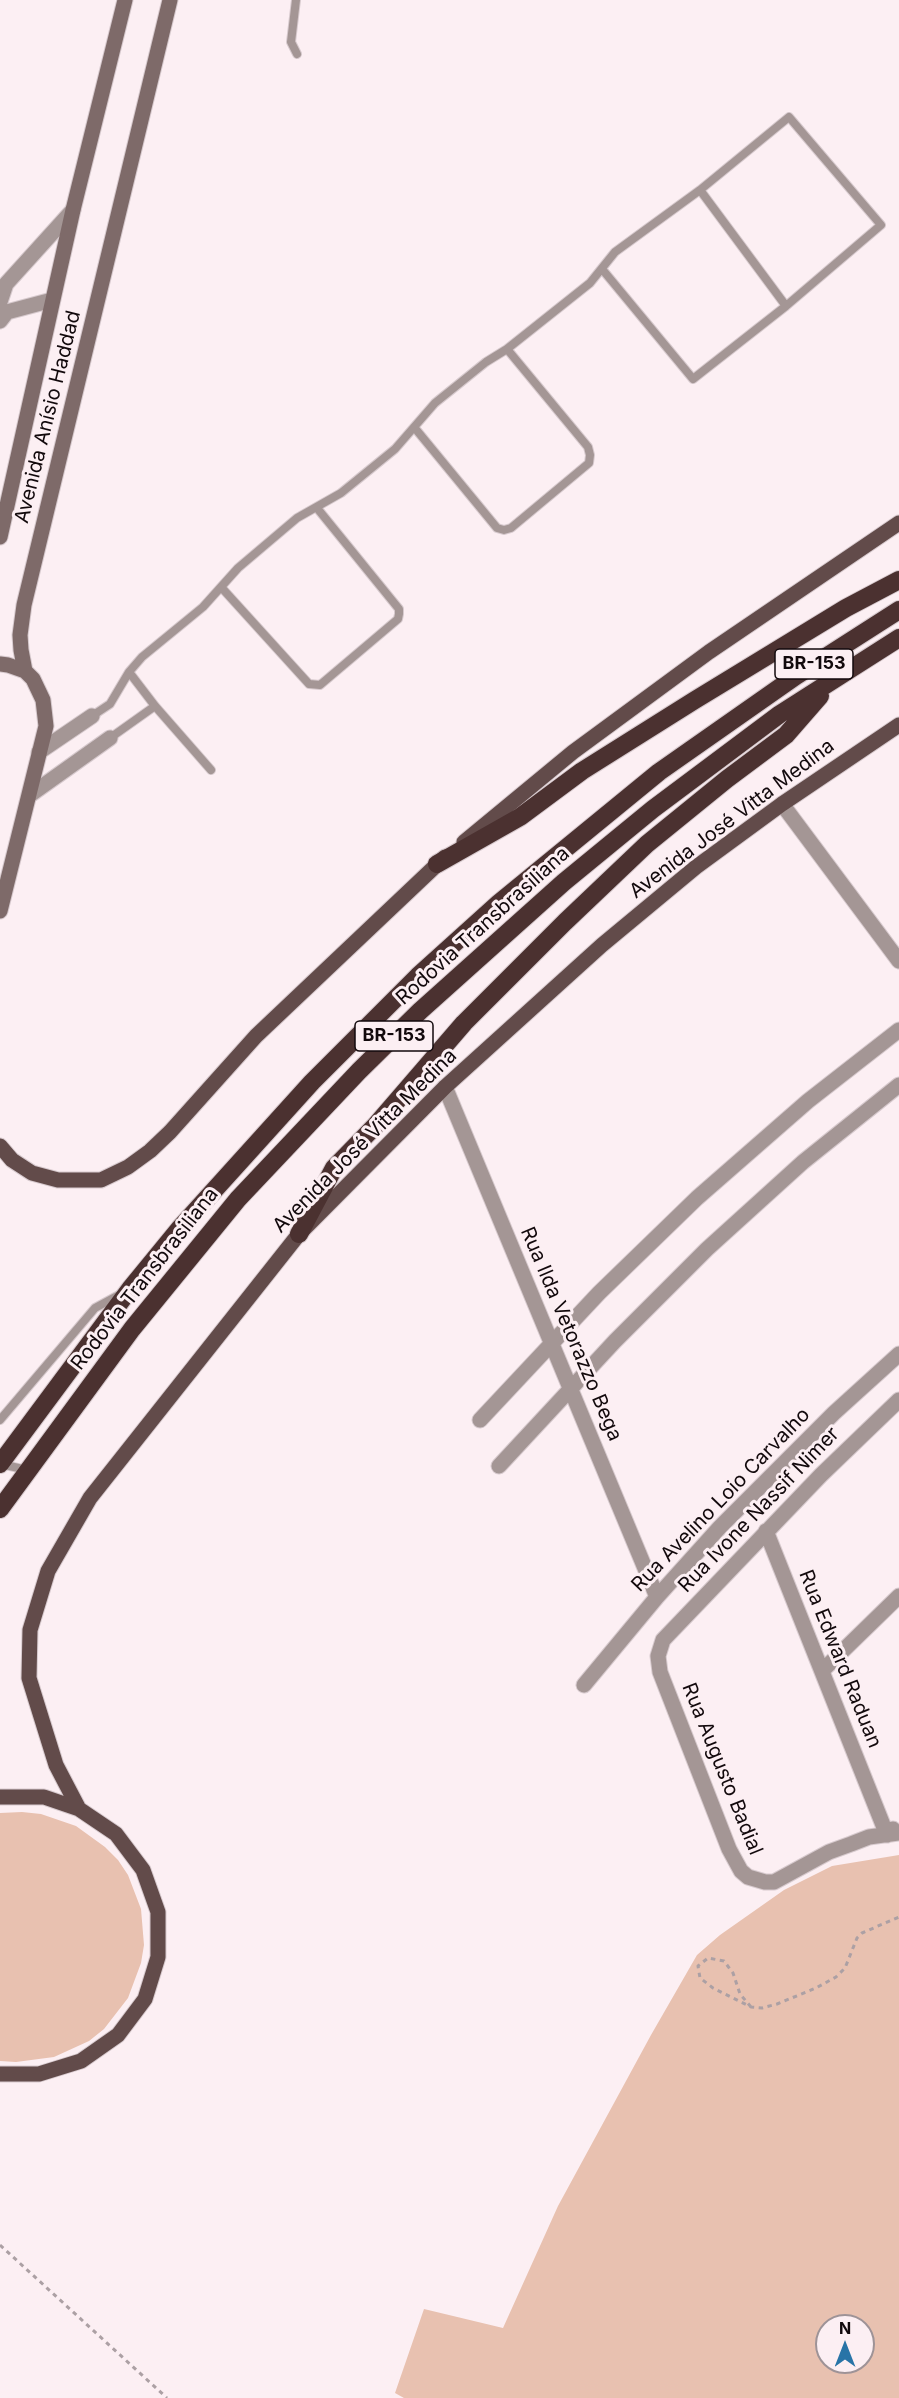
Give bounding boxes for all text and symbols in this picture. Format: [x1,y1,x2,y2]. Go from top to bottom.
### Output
street label: Avenida Anísio Haddad [10,308,86,526]
road number: BR-153 [775,649,853,679]
street label: Avenida José Vitta Medina [625,734,839,904]
street label: Rodovia Transbrasiliana [392,842,574,1010]
road number: BR-153 [355,1021,433,1051]
street label: Avenida José Vitta Medina [268,1044,462,1238]
street label: Rodovia Transbrasiliana [66,1183,224,1375]
street label: Rua Ilda Vetorazzo Bega [515,1223,627,1445]
street label: Rua Avelino Loio Carvalho [627,1403,815,1597]
street label: Rua Ivone Nassif Nimer [674,1422,844,1598]
street label: Rua Edward Raduan [793,1567,887,1751]
street label: Rua Augusto Badial [677,1680,767,1858]
north arrow [815,2314,875,2374]
text: N [839,2318,851,2338]

